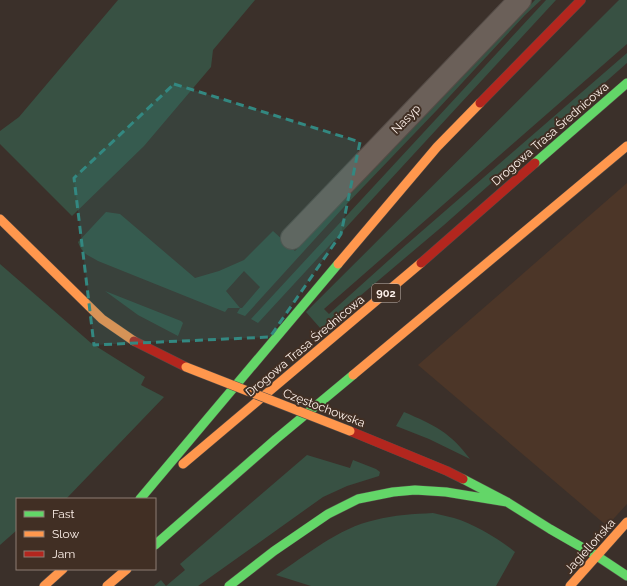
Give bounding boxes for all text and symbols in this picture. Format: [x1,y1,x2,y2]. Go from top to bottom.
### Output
street label: Drogowa Trasa Średnicowa [489,79,611,189]
street label: Nasyp [389,101,423,137]
road number: 902 [372,284,400,302]
street label: Drogowa Trasa Średnicowa [243,292,367,400]
street label: Częstochowska [281,386,367,430]
legend [16,498,156,570]
text: Fast [52,507,75,521]
street label: Jagiellońska [562,516,618,576]
text: Slow [52,527,79,541]
text: Jam [52,547,75,561]

